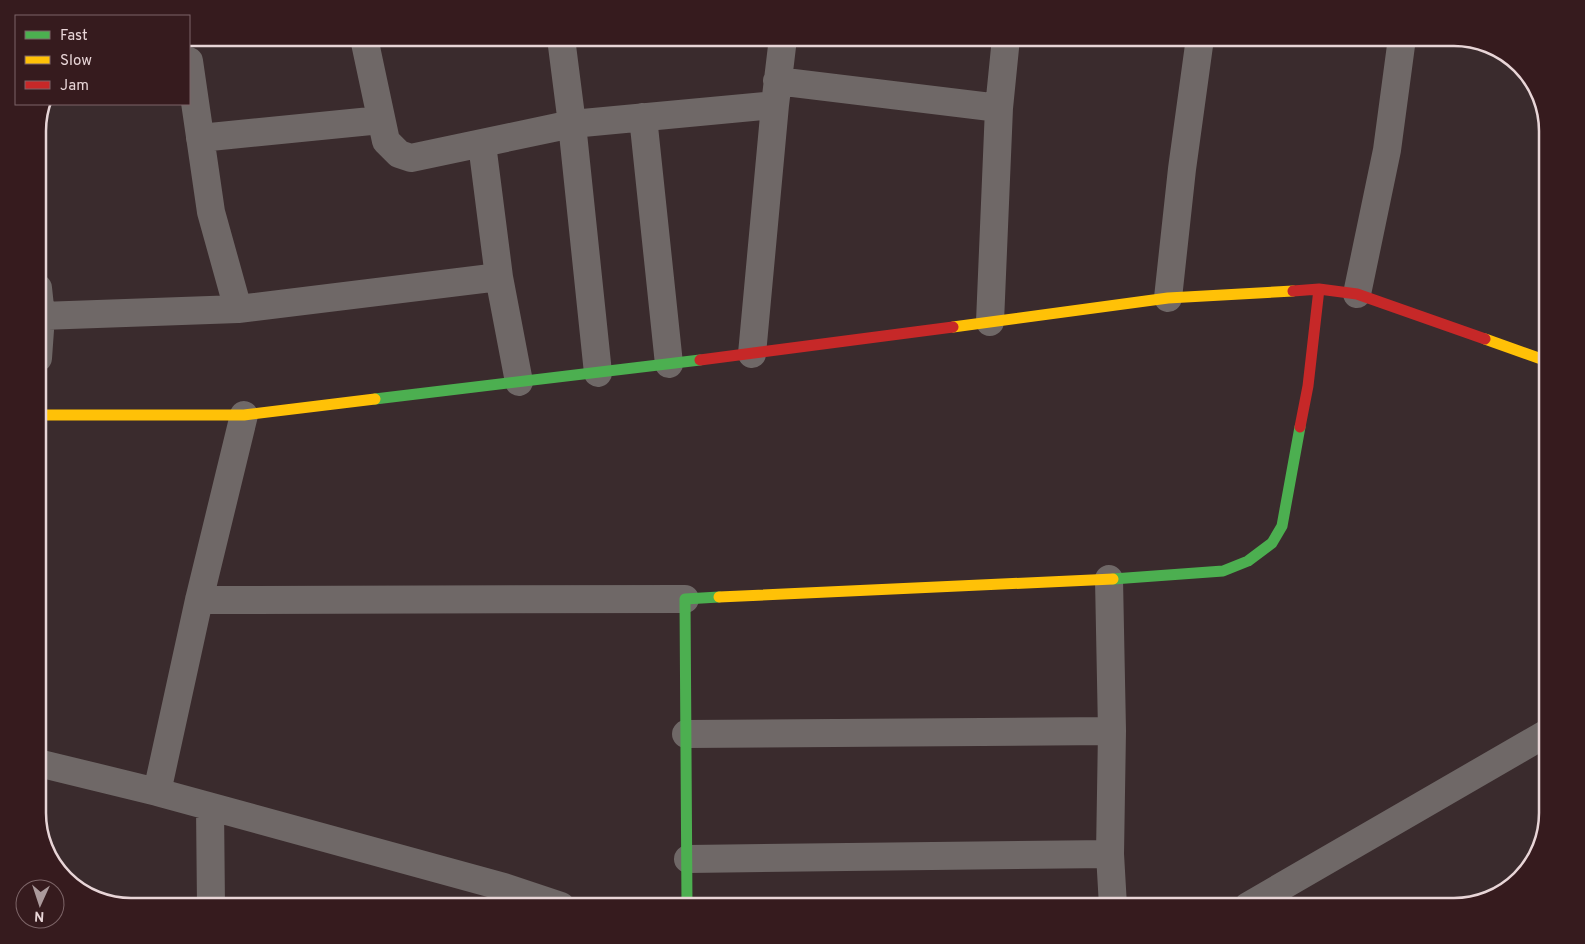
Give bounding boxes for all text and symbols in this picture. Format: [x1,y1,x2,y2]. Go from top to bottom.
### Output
legend [15,15,190,105]
text: Fast [60,27,88,46]
text: Slow [60,52,92,71]
text: Jam [60,77,89,96]
north arrow [15,879,65,929]
text: N [34,907,45,924]

